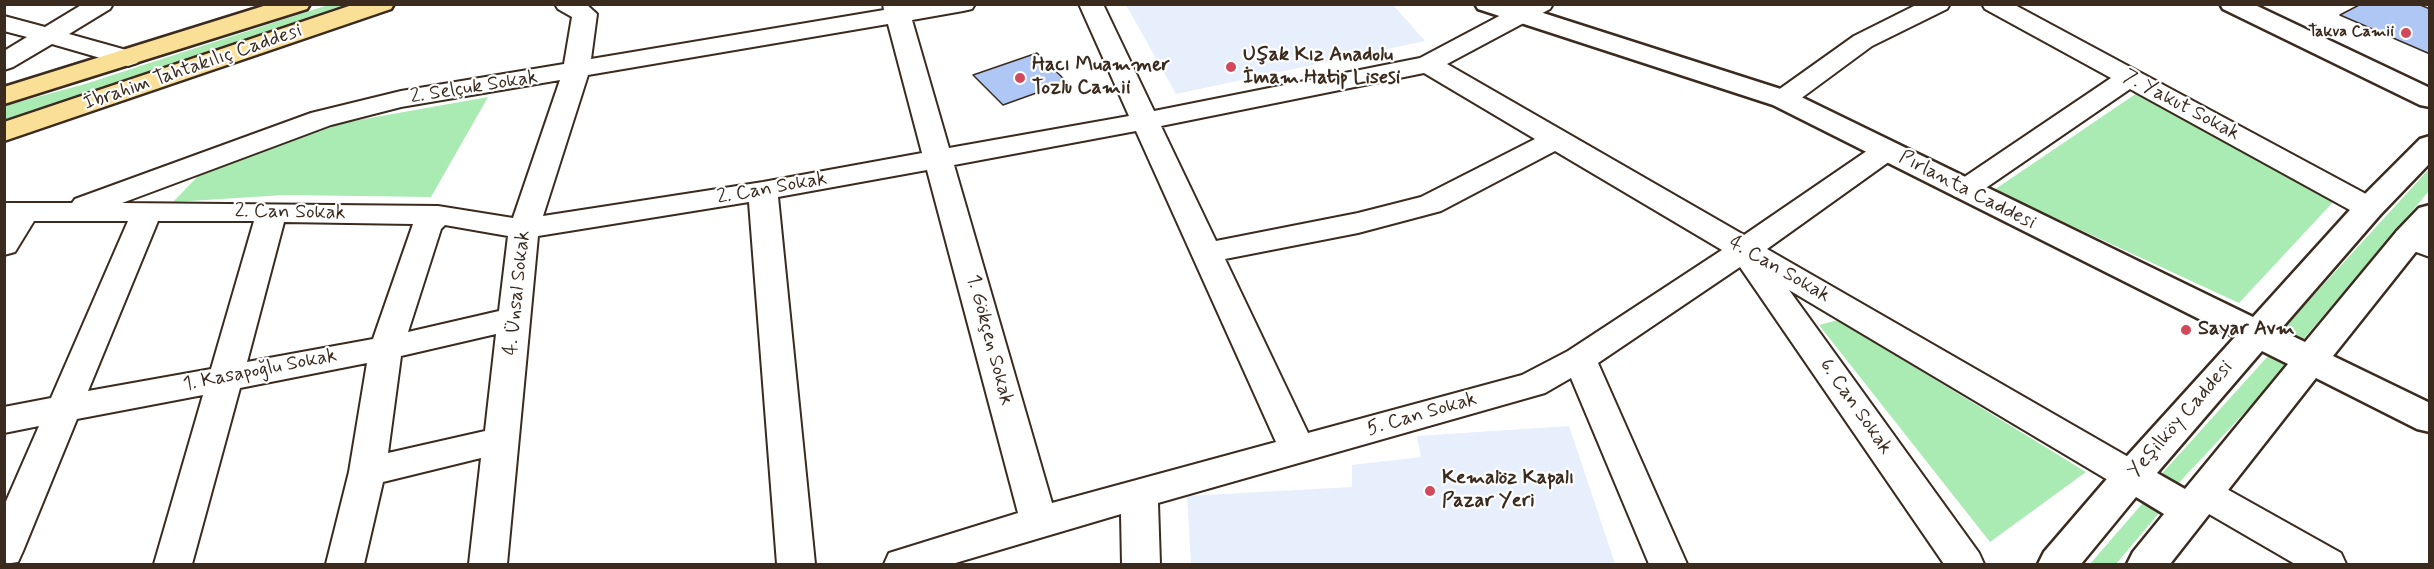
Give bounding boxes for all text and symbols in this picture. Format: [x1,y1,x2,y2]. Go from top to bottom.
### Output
street label: İbrahim Tahtakılıç Caddesi [81,19,305,117]
place label: Takva Camii [2308,23,2394,43]
marker: Takva Camii [2399,26,2413,40]
place label: Uşak Kız Anadolu İmam Hatip Lisesi [1243,44,1400,91]
place label: Hacı Muammer Tozlu Camii [1032,54,1170,101]
marker: Uşak Kız Anadolu İmam Hatip Lisesi [1224,60,1238,74]
street label: 7. Yakut Sokak [2119,65,2243,147]
street label: 2. Selçuk Sokak [409,66,539,110]
marker: Hacı Muammer Tozlu Camii [1013,71,1027,85]
street label: Pırlanta Caddesi [1894,146,2040,236]
street label: 2. Can Sokak [715,168,829,210]
street label: 2. Can Sokak [234,200,346,226]
street label: 4. Ünsal Sokak [500,230,536,356]
street label: 4. Can Sokak [1724,231,1834,309]
street label: 1. Gökçen Sokak [960,272,1018,408]
place label: Sayar Avm [2198,318,2295,342]
marker: Sayar Avm [2179,323,2193,337]
street label: 1. Kasapoğlu Sokak [181,344,339,398]
street label: 6. Can Sokak [1813,354,1897,460]
street label: Yeşilköy Caddesi [2123,356,2239,484]
street label: 5. Can Sokak [1364,388,1480,442]
place label: Kemalöz Kapalı Pazar Yeri [1442,467,1574,514]
marker: Kemalöz Kapalı Pazar Yeri [1423,484,1437,498]

